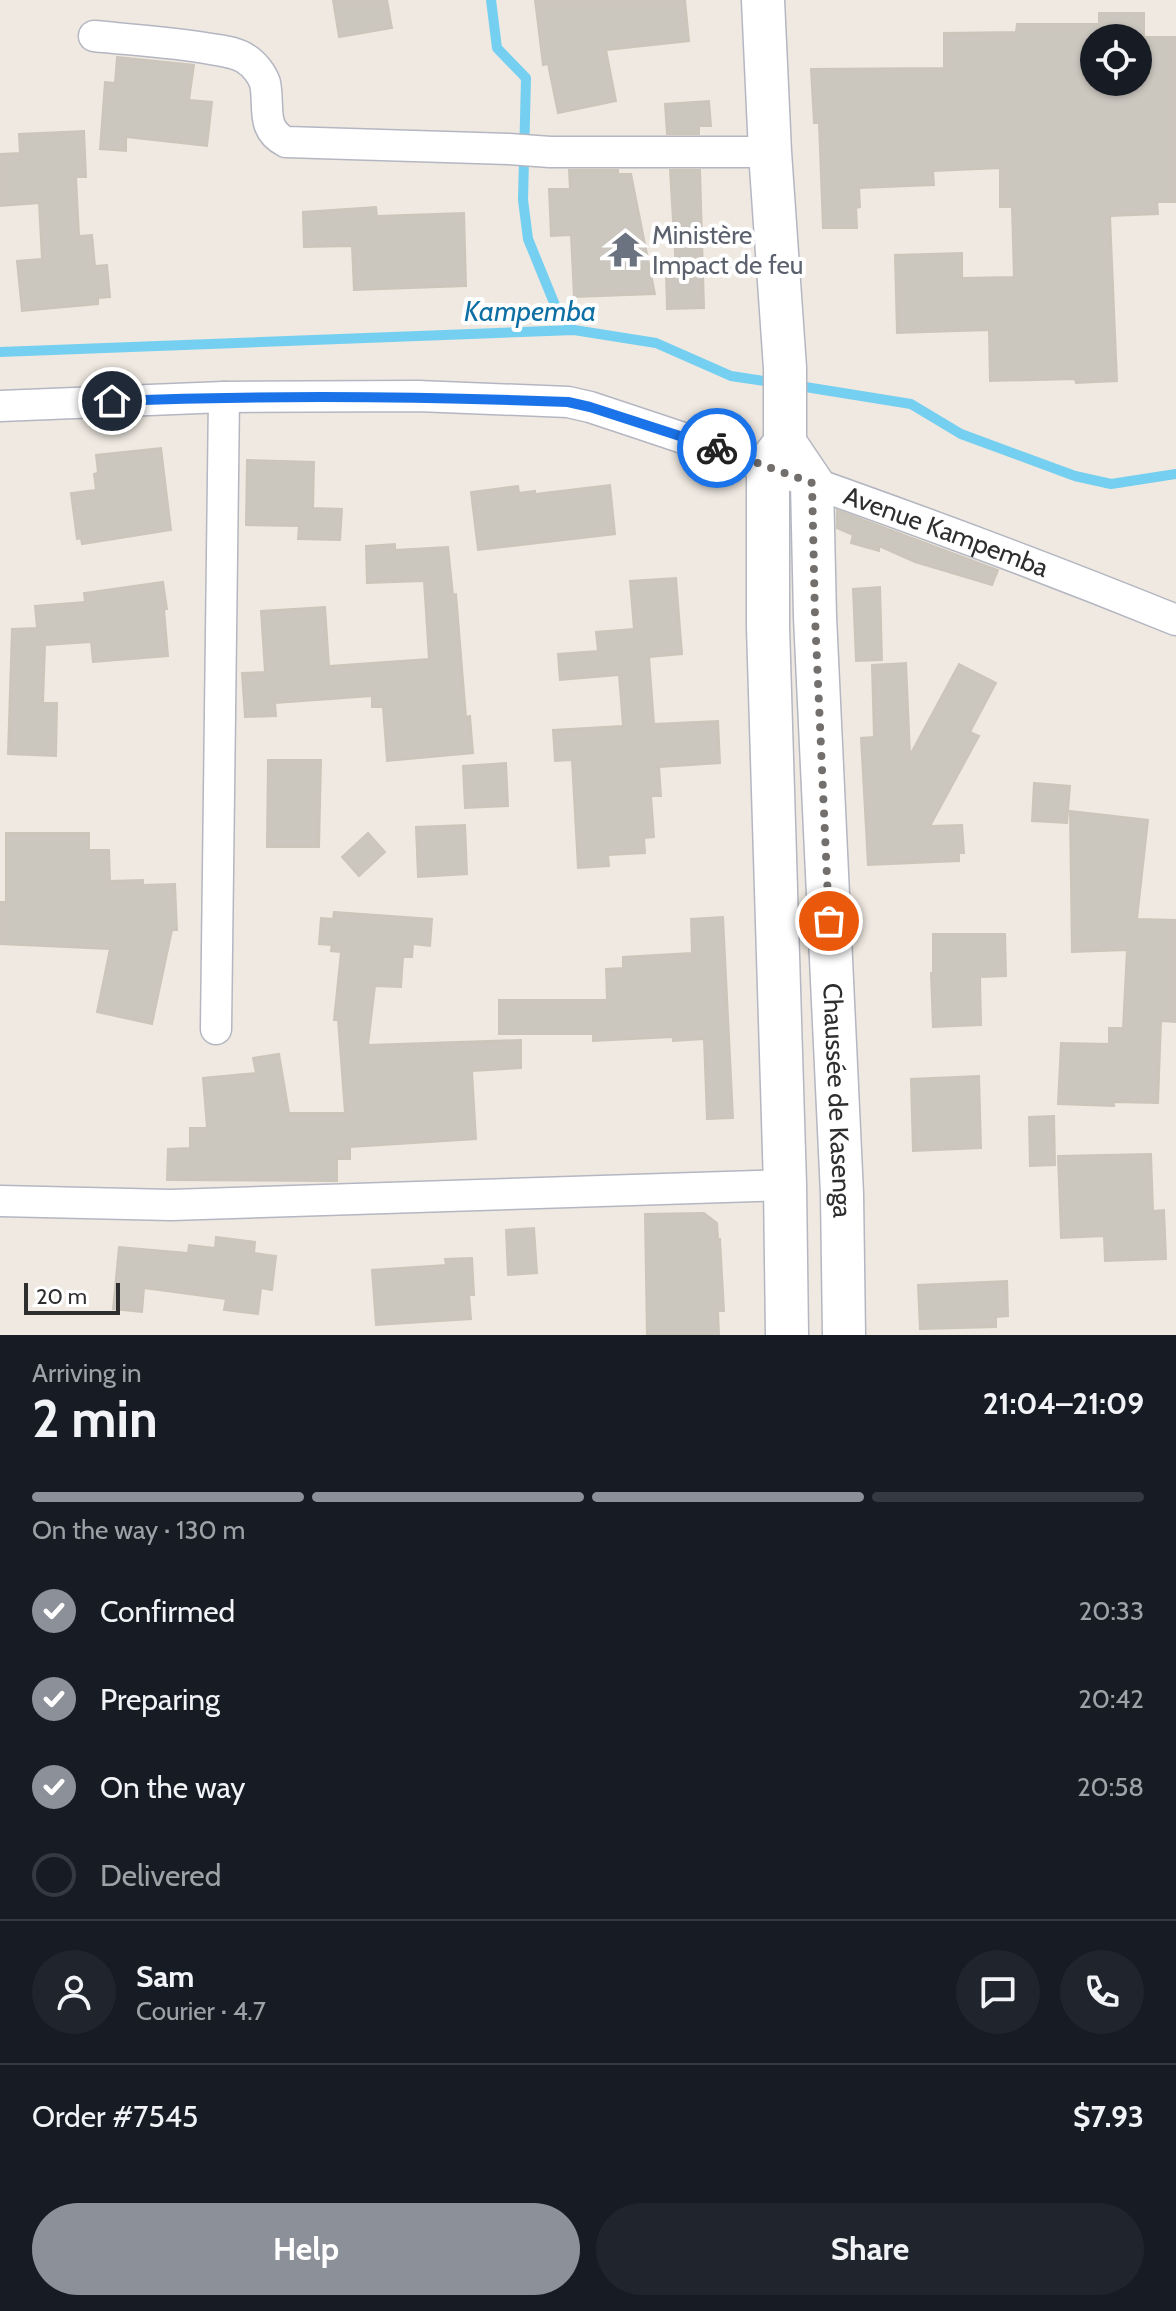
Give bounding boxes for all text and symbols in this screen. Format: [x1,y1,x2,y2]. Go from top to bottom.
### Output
map controls [1080,24,1152,96]
button: locate [1080,24,1152,96]
place label: Ministère Impact de feu [652,219,803,281]
temple icon: Ministère Impact de feu [607,231,645,269]
water label: Kampemba [464,294,596,328]
pin [78,367,146,435]
icon: home [90,379,134,423]
courier [677,408,757,488]
icon: bike [695,426,739,470]
street label: Avenue Kampemba [839,479,1053,584]
pin [795,887,863,955]
icon: bag [807,899,851,943]
street label: Chaussée de Kasenga [816,982,858,1219]
scale bar [24,1279,120,1315]
text: 20 m [36,1283,87,1310]
text: Arriving in [32,1357,142,1389]
text: 21:04–21:09 [983,1385,1144,1422]
text: 2 min [32,1387,158,1450]
text: On the way · 130 m [32,1514,245,1546]
icon: check [32,1589,76,1633]
text: Confirmed [100,1593,235,1630]
text: 20:33 [1079,1595,1144,1627]
icon: check [32,1677,76,1721]
text: Preparing [100,1681,220,1718]
text: 20:42 [1078,1683,1144,1715]
icon: check [32,1765,76,1809]
text: On the way [100,1769,245,1806]
text: 20:58 [1077,1771,1144,1803]
text: Delivered [100,1857,221,1894]
button: person [32,1950,116,2034]
button: chat [956,1950,1040,2034]
button: phone [1060,1950,1144,2034]
text: Sam [136,1958,194,1995]
text: Courier · 4.7 [136,1995,266,2027]
text: Order #7545 [32,2098,198,2135]
text: $7.93 [1073,2098,1144,2135]
button: Help [32,2203,580,2295]
button: Share [596,2203,1144,2295]

